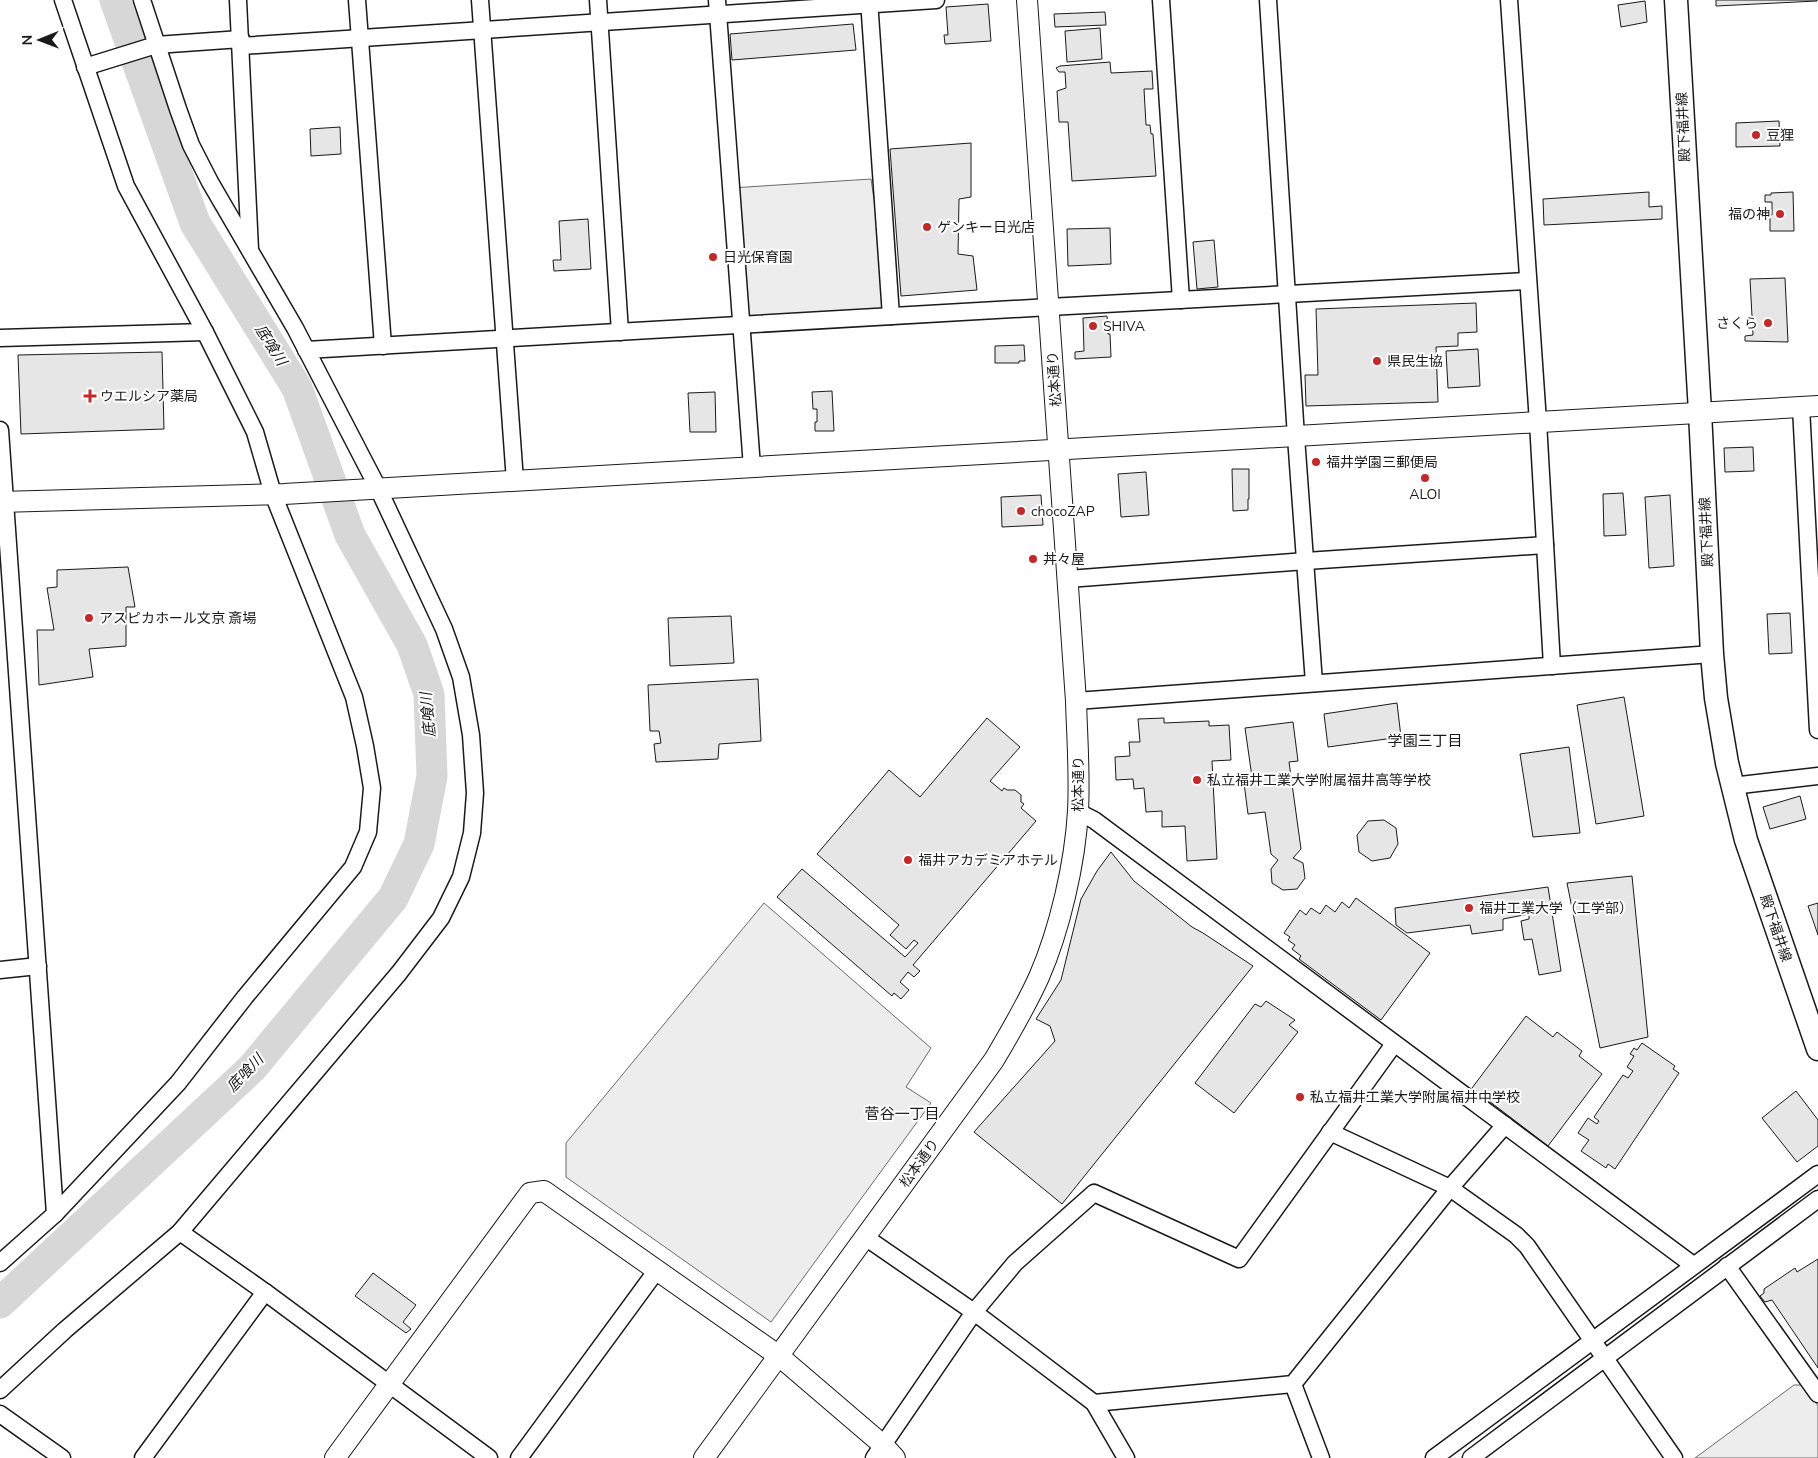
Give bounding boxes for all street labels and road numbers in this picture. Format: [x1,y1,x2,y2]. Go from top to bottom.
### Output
street label: 殿下福井線 [1672,92,1695,162]
street label: 松本通り [1043,350,1066,408]
street label: 殿下福井線 [1695,497,1718,567]
street label: 松本通り [1069,756,1088,812]
street label: 殿下福井線 [1755,892,1796,964]
street label: 松本通り [895,1135,944,1192]

